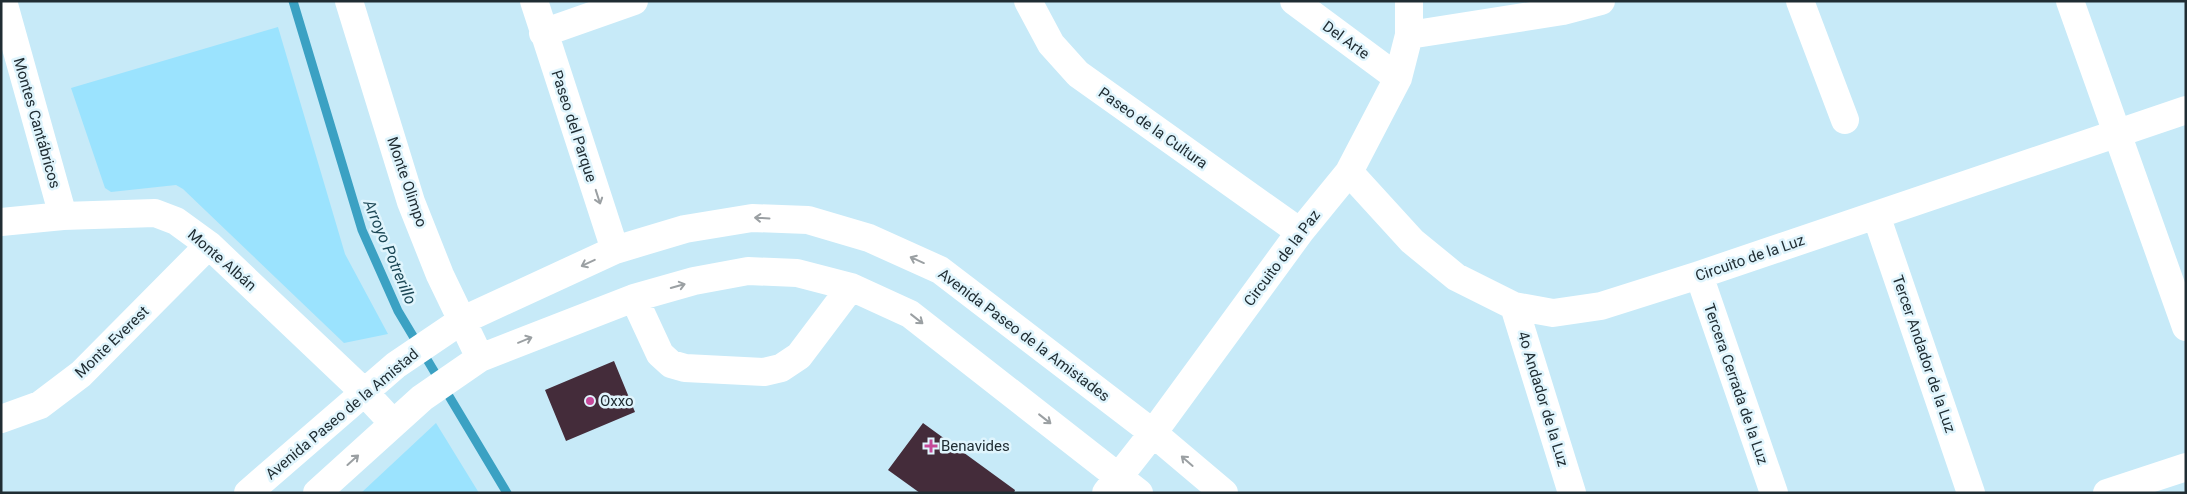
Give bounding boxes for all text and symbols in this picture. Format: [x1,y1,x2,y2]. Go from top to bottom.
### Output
street label: Del Arte [1319,17,1373,63]
street label: Montes Cantábricos [10,56,64,190]
street label: Paseo del Parque [547,68,601,184]
street label: Paseo de la Cultura [1095,84,1211,172]
street label: Monte Olimpo [383,135,431,229]
one-way arrow [593,189,603,205]
water label: Arroyo Potrerillo [359,196,421,307]
street label: Circuito de la Paz [1240,206,1324,310]
one-way arrow [754,214,770,223]
street label: Monte Albán [184,225,260,295]
street label: Circuito de la Luz [1693,231,1807,285]
one-way arrow [910,254,925,264]
one-way arrow [581,258,596,268]
street label: Avenida Paseo de la Amistades [935,265,1113,405]
street label: Tercer Andador de la Luz [1889,273,1959,435]
one-way arrow [670,280,686,290]
street label: Tercera Cerrada de la Luz [1700,301,1772,467]
street label: Monte Everest [71,302,153,382]
one-way arrow [910,314,923,325]
street label: 4o Andador de la Luz [1514,329,1572,469]
one-way arrow [517,334,532,344]
street label: Avenida Paseo de la Amistad [262,345,422,483]
place label: Oxxo [600,392,634,410]
marker: Oxxo [584,395,596,407]
one-way arrow [1038,414,1051,425]
place label: Benavides [941,437,1010,455]
marker: Benavides [925,440,937,452]
one-way arrow [347,454,360,466]
one-way arrow [1180,455,1193,467]

